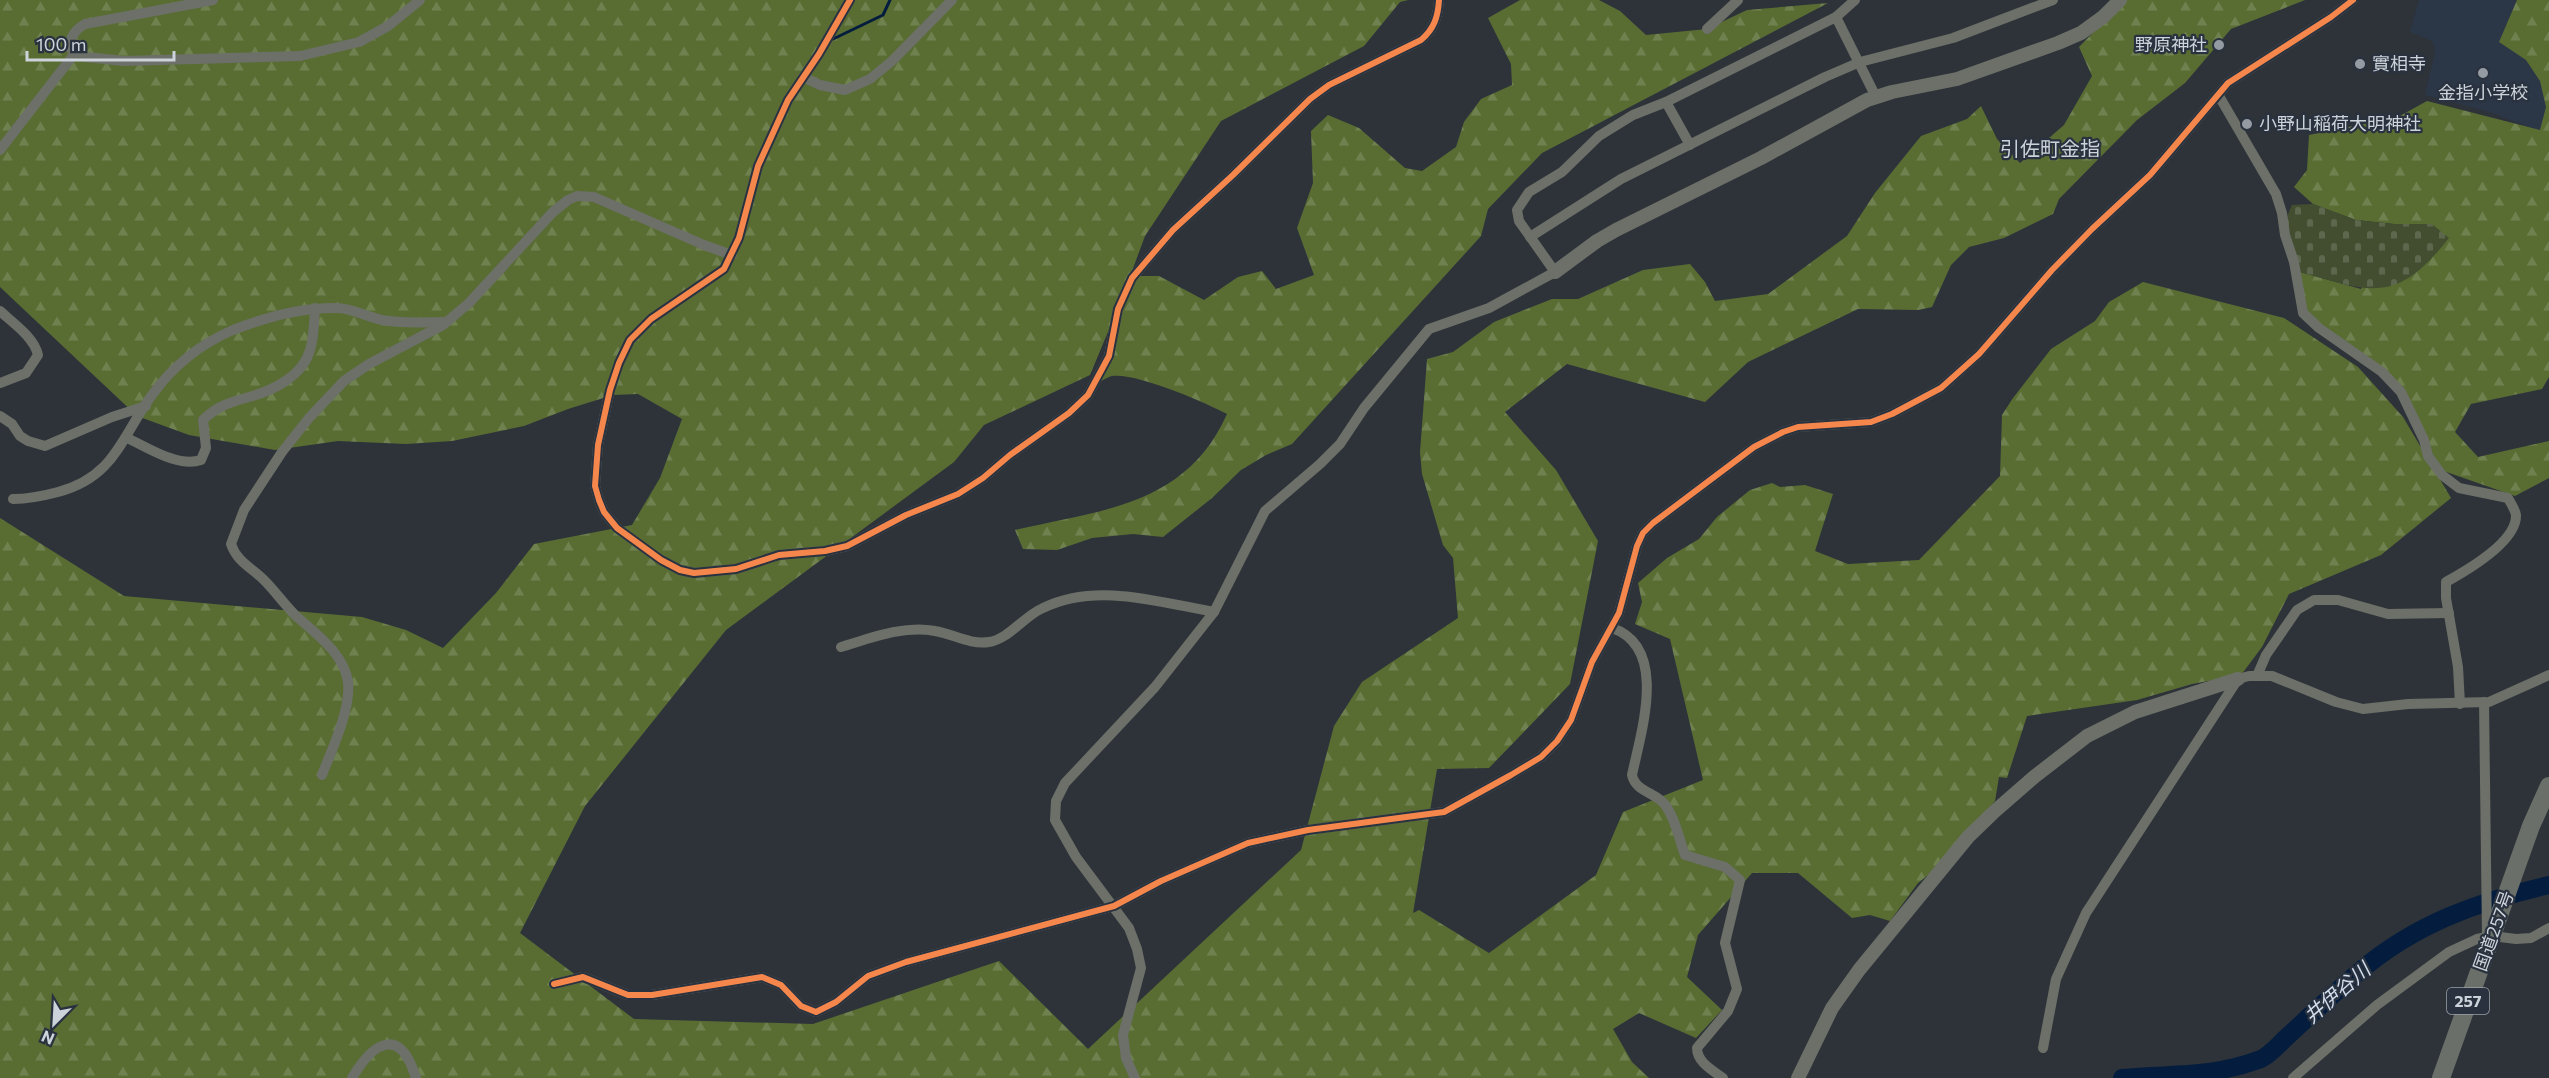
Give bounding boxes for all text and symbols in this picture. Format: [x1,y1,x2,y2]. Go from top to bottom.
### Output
scale bar [27,24,174,62]
text: 100 m [36,33,86,55]
place label: 野原神社 [2135,33,2207,55]
marker: 野原神社 [2212,38,2226,52]
place label: 實相寺 [2372,52,2426,74]
marker: 實相寺 [2353,57,2367,71]
marker: 金指小学校 [2476,66,2490,80]
place label: 金指小学校 [2438,81,2528,103]
place label: 小野山稲荷大明神社 [2259,112,2421,134]
marker: 小野山稲荷大明神社 [2240,117,2254,131]
district label: 引佐町金指 [2000,136,2100,160]
street label: 国道257号 [2468,888,2518,974]
water label: 井伊谷川 [2298,956,2376,1028]
road number: 257 [2447,988,2489,1014]
north arrow [24,994,84,1054]
text: N [38,1027,57,1049]

